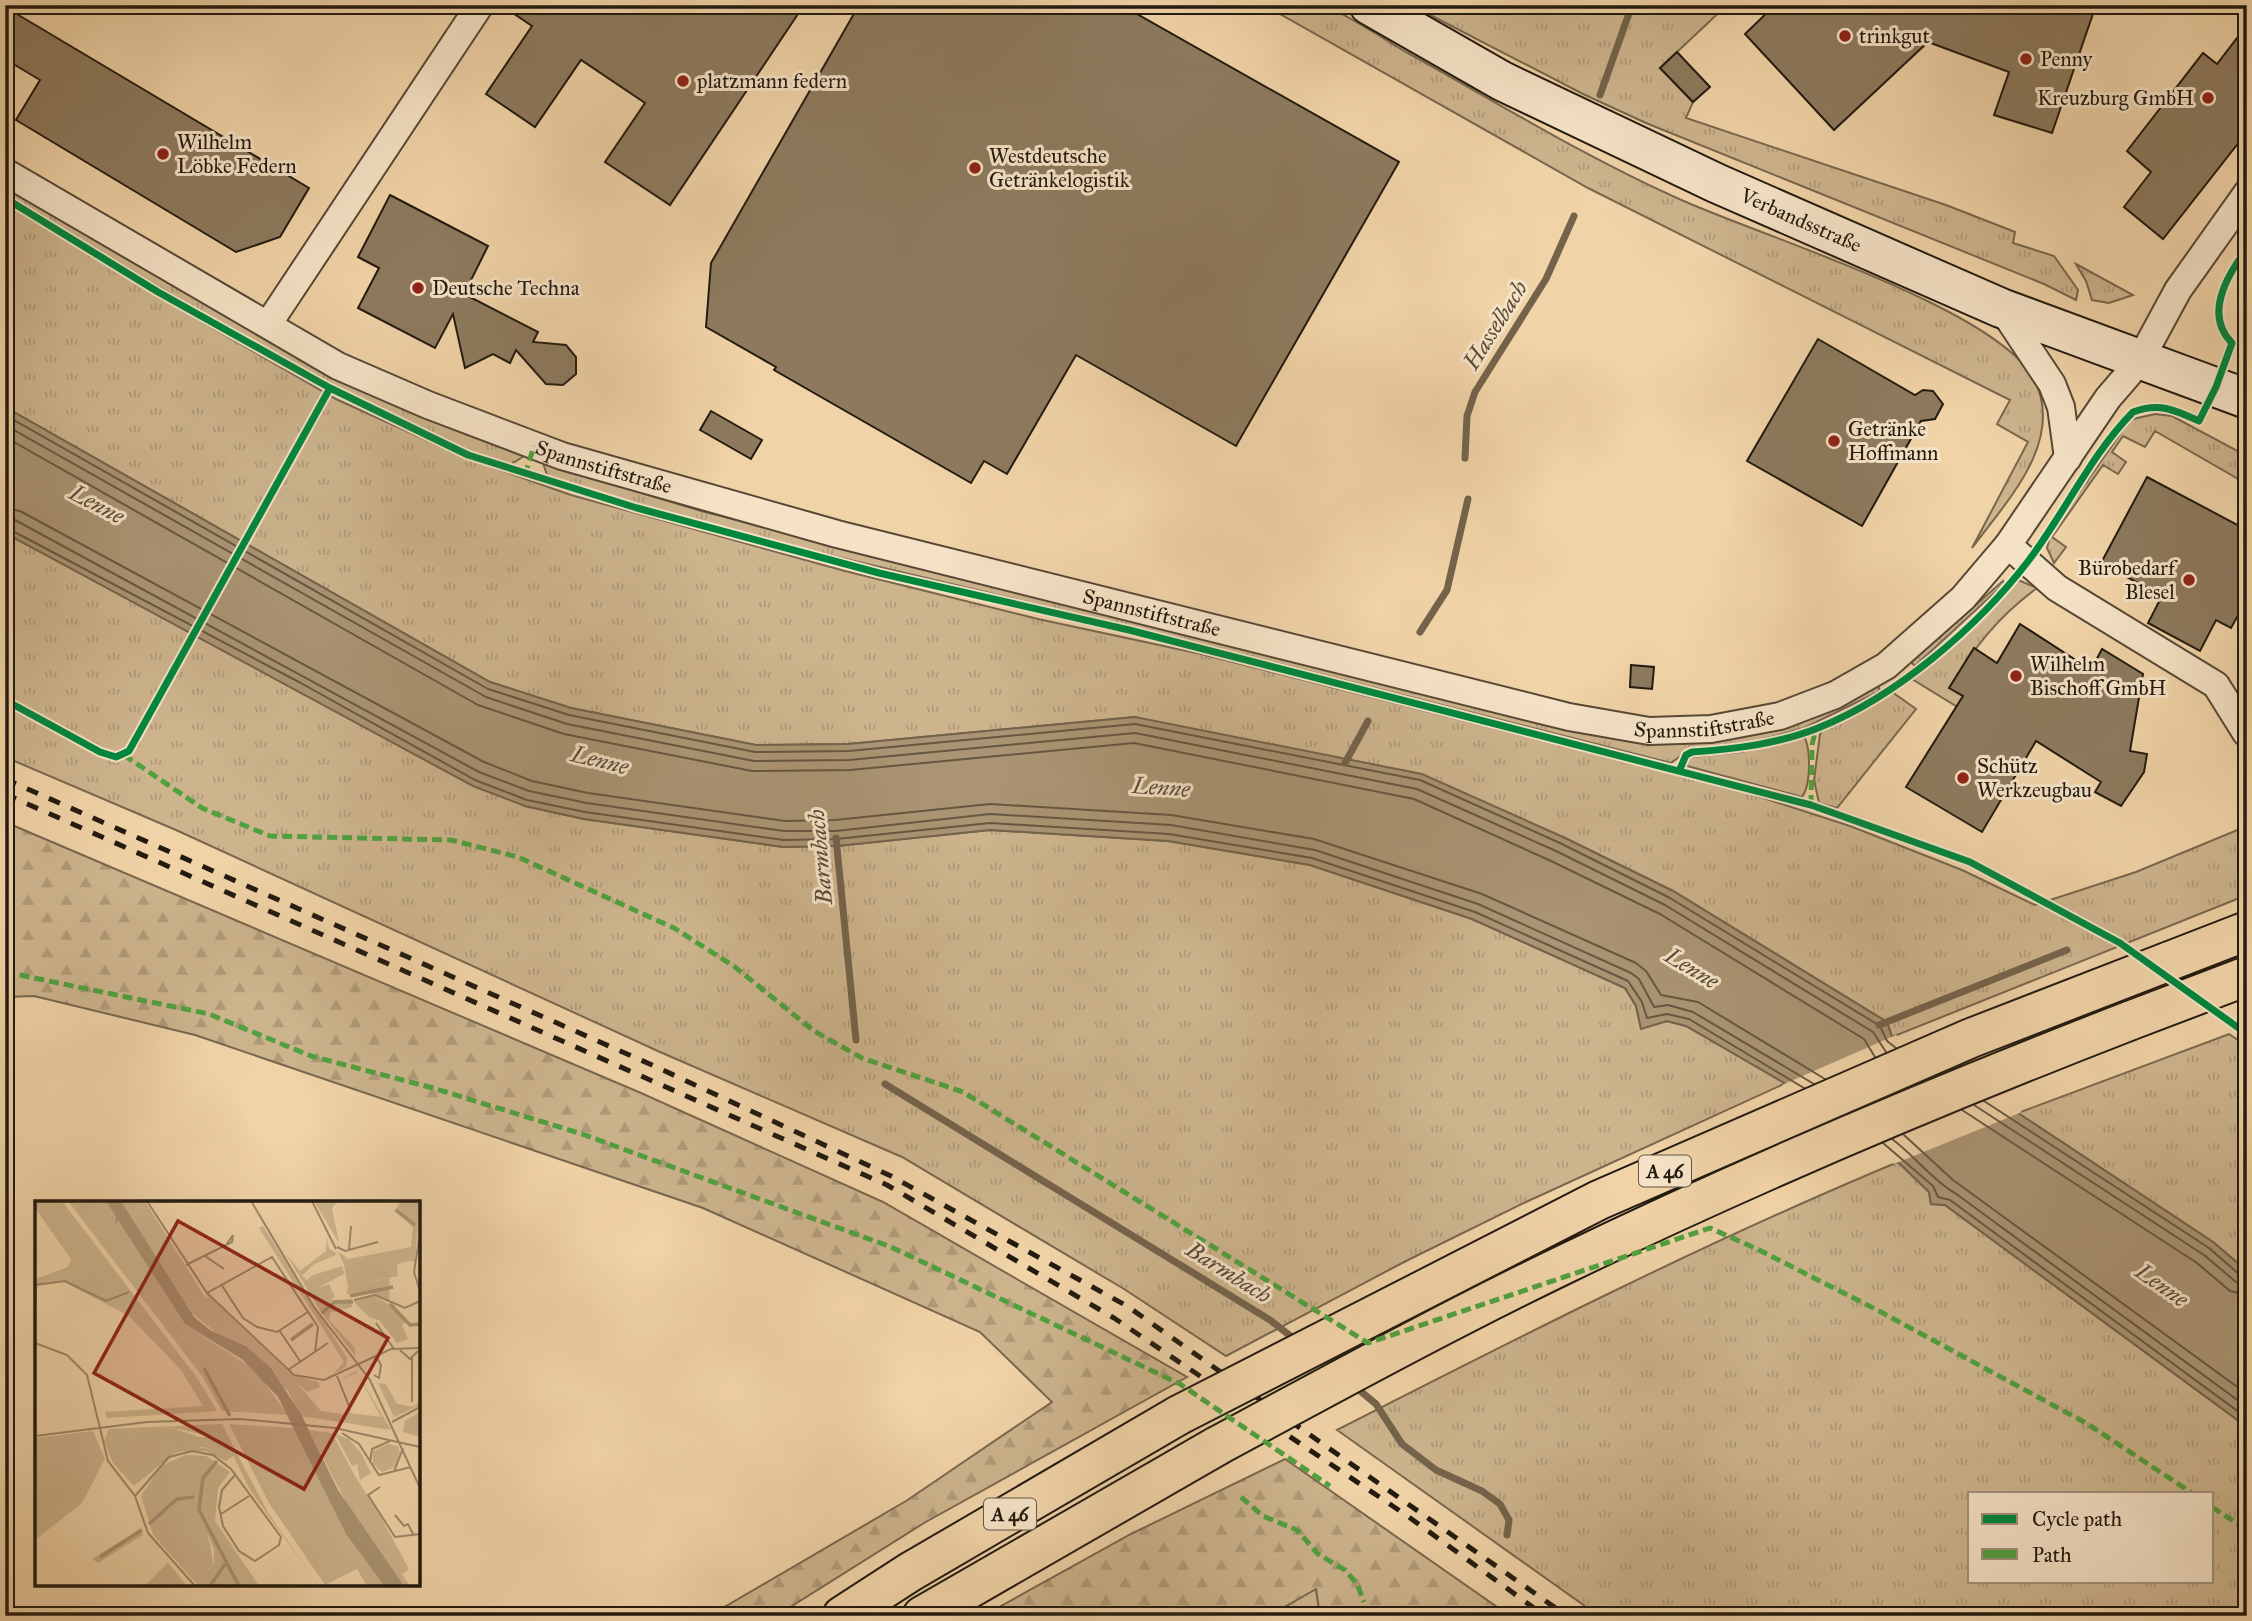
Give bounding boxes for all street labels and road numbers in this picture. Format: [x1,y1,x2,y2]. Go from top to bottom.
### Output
street label: Verbandsstraße [1735,182,1866,258]
street label: Spannstiftstraße [532,434,675,500]
street label: Spannstiftstraße [1080,583,1223,642]
street label: Spannstiftstraße [1632,704,1777,744]
road number: A 46 [1639,1156,1691,1186]
road number: A 46 [984,1498,1036,1530]

